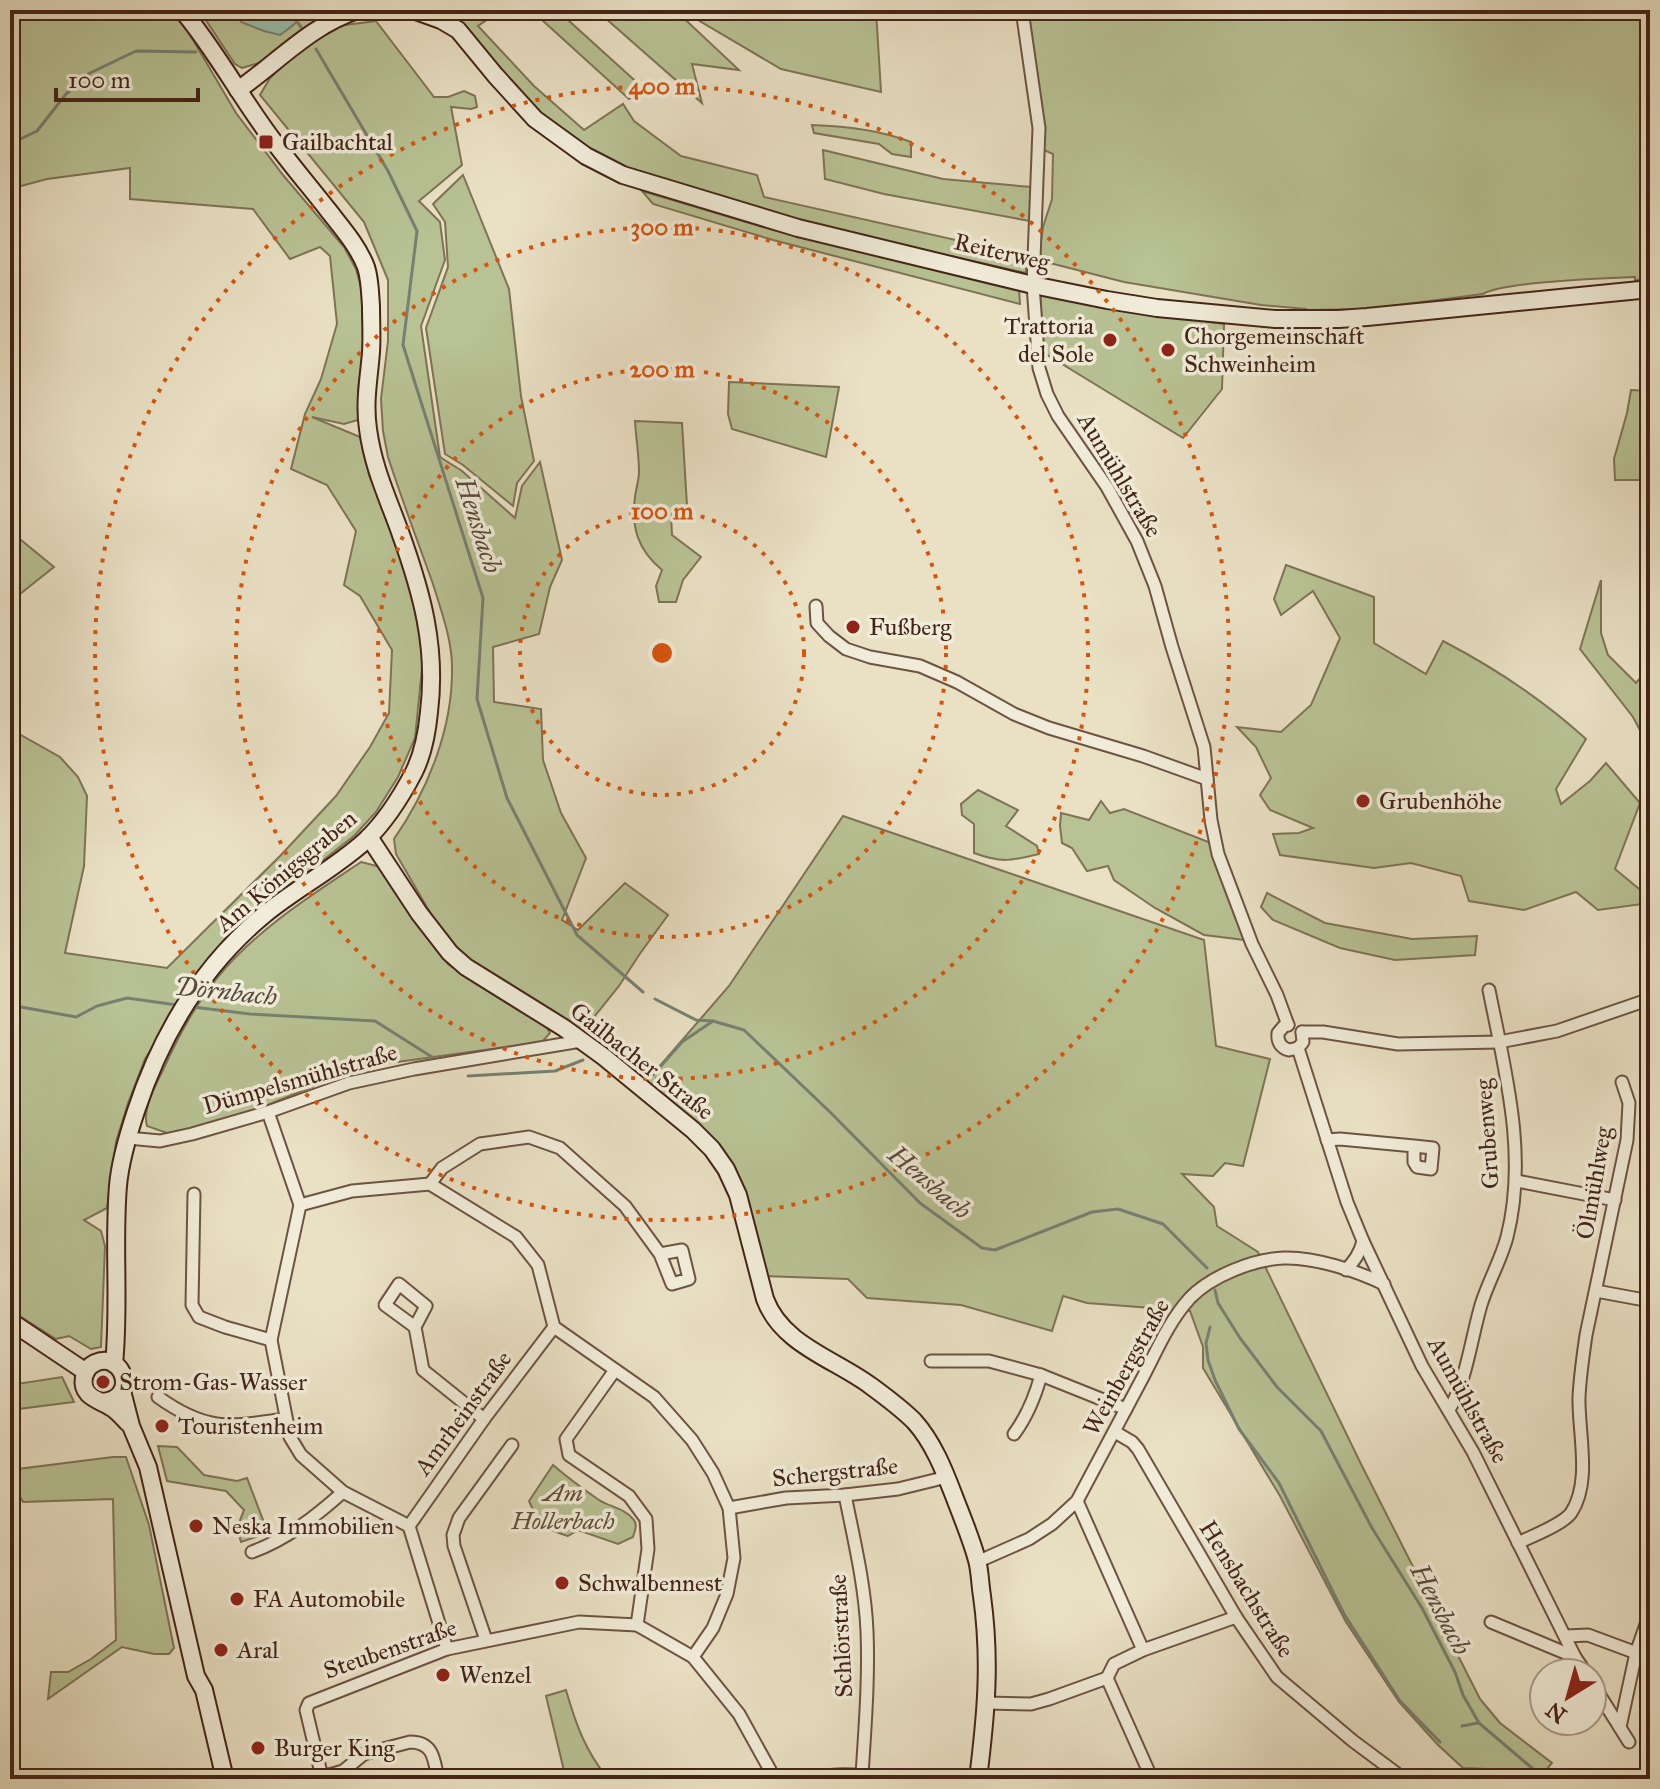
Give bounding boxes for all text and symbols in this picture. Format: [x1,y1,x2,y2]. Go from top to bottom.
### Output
scale bar [56,52,198,102]
text: 100 m [68,65,131,95]
text: 400 m [629,71,696,101]
place label: Gailbachtal [282,127,394,157]
marker: Gailbachtal [257,133,275,151]
text: 300 m [631,212,694,242]
street label: Reiterweg [951,226,1054,278]
place label: Trattoria del Sole [1004,311,1095,369]
place label: Chorgemeinschaft Schweinheim [1184,321,1365,379]
marker: Trattoria del Sole [1101,331,1119,349]
marker: Chorgemeinschaft Schweinheim [1159,341,1177,359]
text: 200 m [629,354,695,384]
street label: Aumühlstraße [1071,406,1169,543]
water label: Hensbach [448,472,510,577]
text: 100 m [631,496,694,526]
place label: Fußberg [869,612,952,642]
marker: Fußberg [844,618,862,636]
centre of rings [648,639,676,667]
place label: Grubenhöhe [1379,786,1502,816]
marker: Grubenhöhe [1354,792,1372,810]
street label: Am Königsgraben [209,803,363,939]
water label: Dörnbach [173,970,279,1012]
street label: Gailbacher Straße [564,996,720,1126]
street label: Dümpelsmühlstraße [199,1037,401,1121]
street label: Grubenweg [1468,1077,1506,1190]
street label: Ölmühlweg [1569,1124,1619,1242]
water label: Hensbach [881,1137,978,1226]
street label: Weinbergstraße [1076,1293,1176,1441]
street label: Aumühlstraße [1420,1331,1515,1469]
street label: Amrheinstraße [407,1345,518,1482]
place label: Strom-Gas-Wasser [119,1367,307,1397]
marker: Strom-Gas-Wasser [94,1373,112,1391]
place label: Touristenheim [178,1411,323,1441]
marker: Touristenheim [153,1417,171,1435]
street label: Schergstraße [771,1450,899,1494]
park label: Am Hollerbach [510,1478,615,1536]
place label: Neska Immobilien [212,1511,394,1541]
street label: Hensbachstraße [1193,1515,1301,1663]
marker: Neska Immobilien [187,1517,205,1535]
water label: Hensbach [1403,1557,1478,1660]
place label: Schwalbennest [578,1568,723,1598]
street label: Schlörstraße [823,1573,859,1699]
marker: Schwalbennest [553,1574,571,1592]
place label: FA Automobile [253,1584,405,1614]
marker: FA Automobile [228,1590,246,1608]
street label: Steubenstraße [320,1612,460,1686]
place label: Aral [236,1635,279,1665]
marker: Aral [212,1641,230,1659]
north arrow [1528,1657,1608,1737]
place label: Wenzel [459,1660,532,1690]
marker: Wenzel [434,1666,452,1684]
text: N [1540,1696,1572,1729]
place label: Burger King [274,1733,396,1763]
marker: Burger King [249,1739,267,1757]

